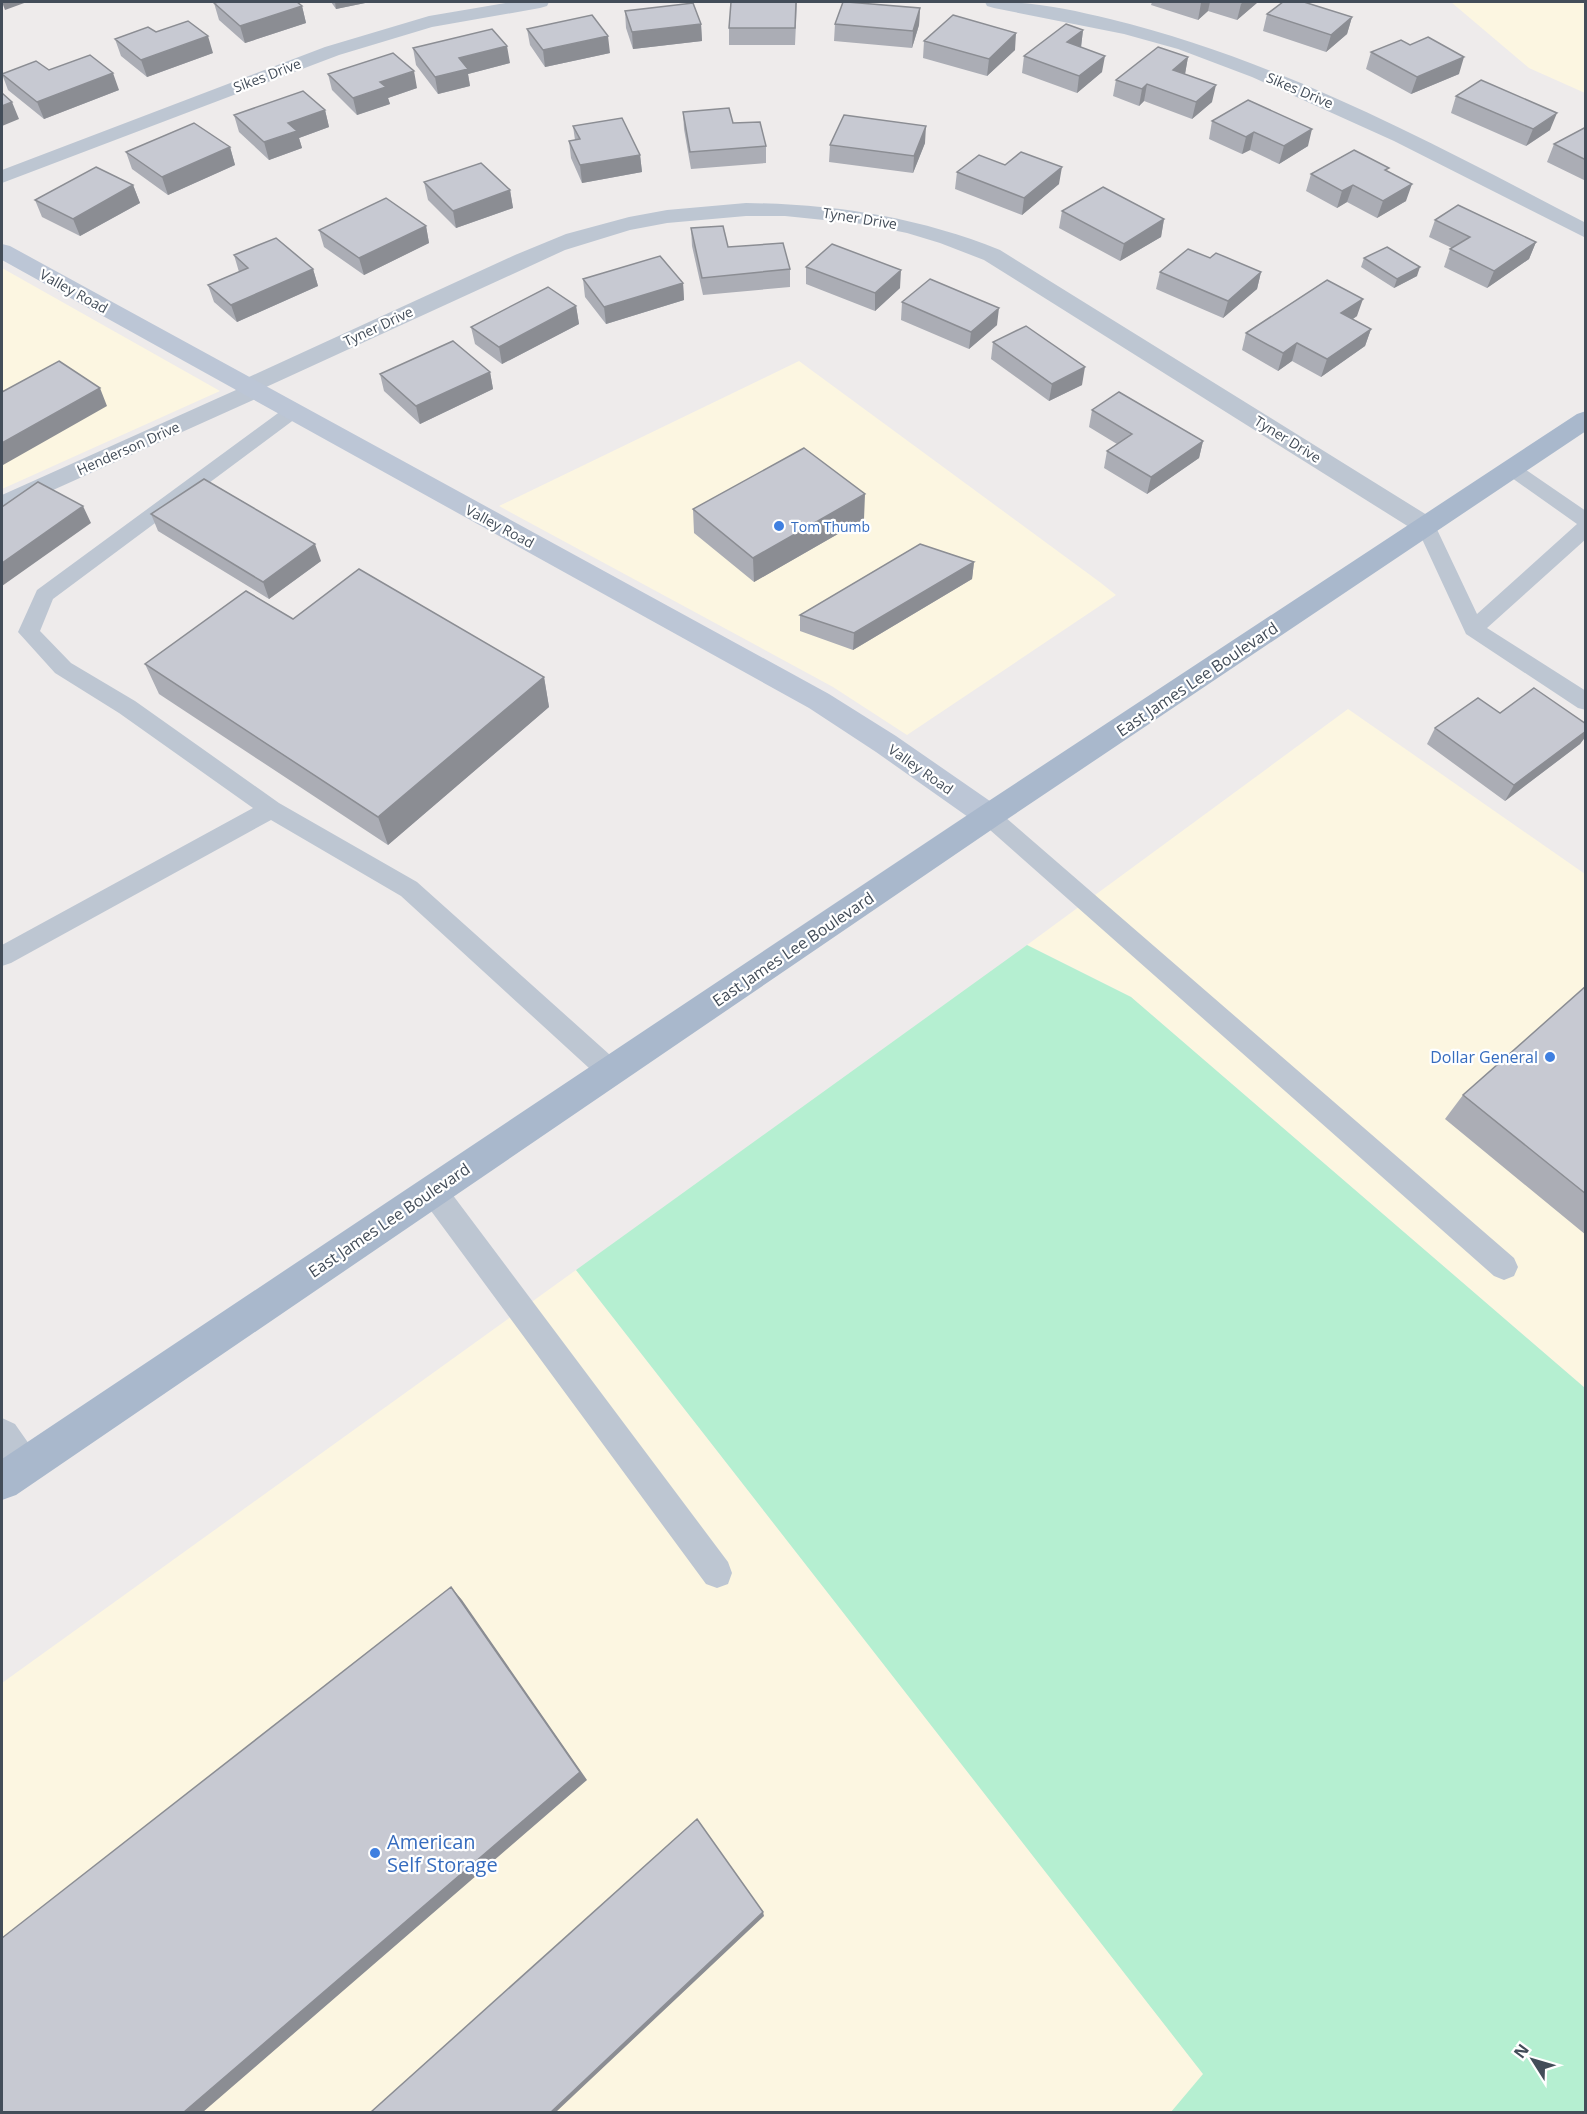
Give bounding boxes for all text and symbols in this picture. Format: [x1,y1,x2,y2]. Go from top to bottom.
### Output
street label: Sikes Drive [230,53,304,97]
street label: Sikes Drive [1264,67,1337,113]
street label: Tyner Drive [822,203,899,233]
street label: Valley Road [37,264,111,318]
street label: Tyner Drive [340,302,416,350]
street label: Tyner Drive [1251,411,1325,467]
street label: Henderson Drive [74,417,182,479]
street label: Valley Road [462,500,538,552]
place label: Tom Thumb [791,517,870,536]
marker: Tom Thumb [772,519,786,533]
street label: East James Lee Boulevard [1112,617,1282,741]
street label: Valley Road [885,740,957,798]
street label: East James Lee Boulevard [708,887,878,1011]
place label: Dollar General [1430,1046,1538,1068]
marker: Dollar General [1543,1050,1557,1064]
street label: East James Lee Boulevard [304,1158,474,1282]
place label: American Self Storage [387,1828,498,1878]
marker: American Self Storage [368,1846,382,1860]
north arrow [1503,2030,1563,2090]
text: N [1508,2039,1534,2063]

